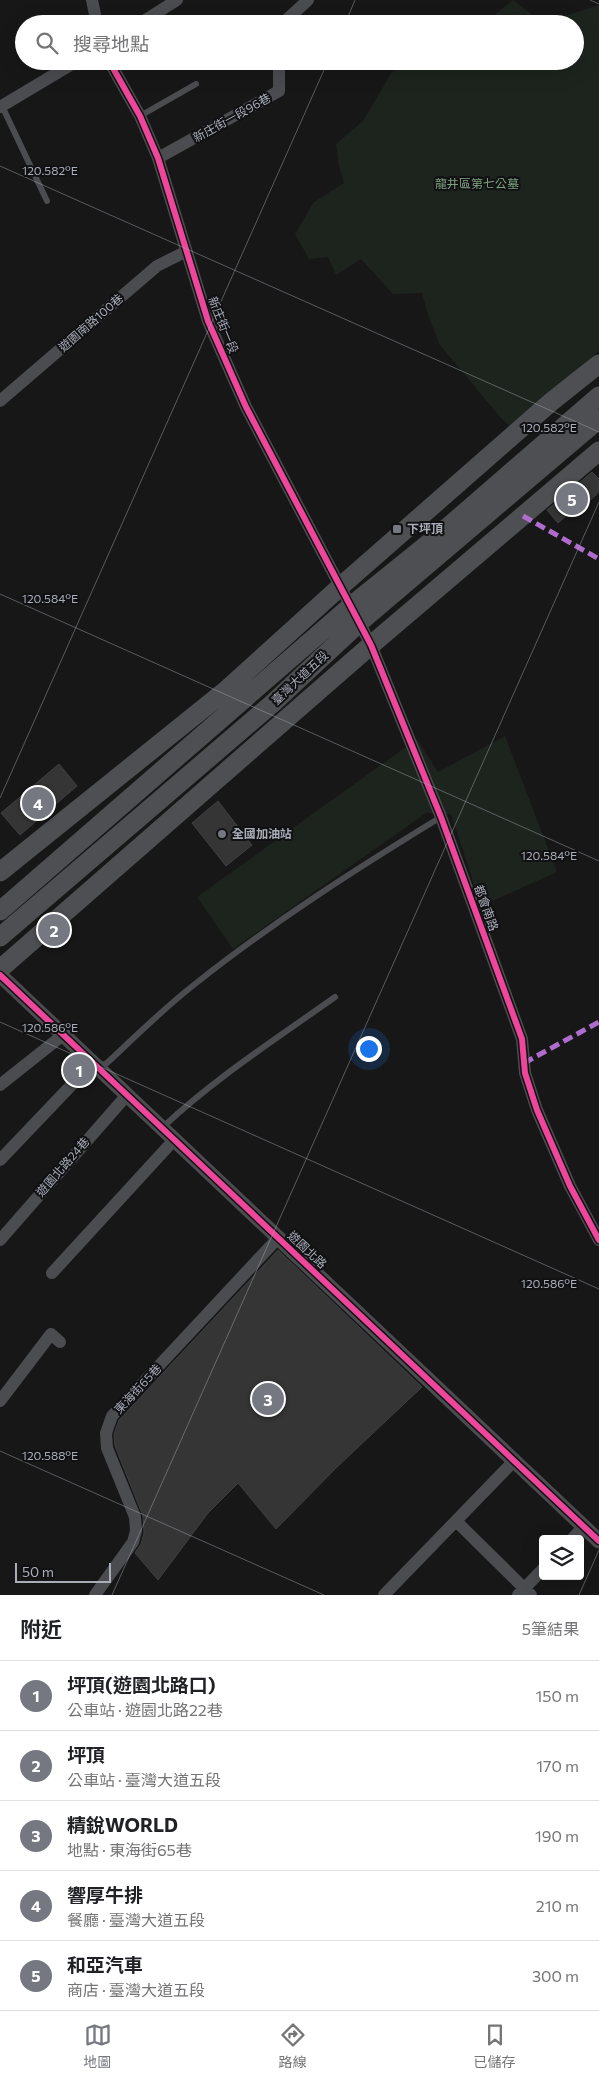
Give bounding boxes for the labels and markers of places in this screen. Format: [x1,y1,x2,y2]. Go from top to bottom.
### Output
pin: 5 [556,480,588,518]
place label: 下坪頂 [407,521,443,535]
marker: 下坪頂 [391,523,403,535]
pin: 4 [22,784,54,822]
place label: 全國加油站 [232,826,292,840]
marker: 全國加油站 [216,828,228,840]
pin: 2 [38,911,70,949]
pin: 1 [63,1051,95,1089]
pin: 3 [252,1380,284,1418]

